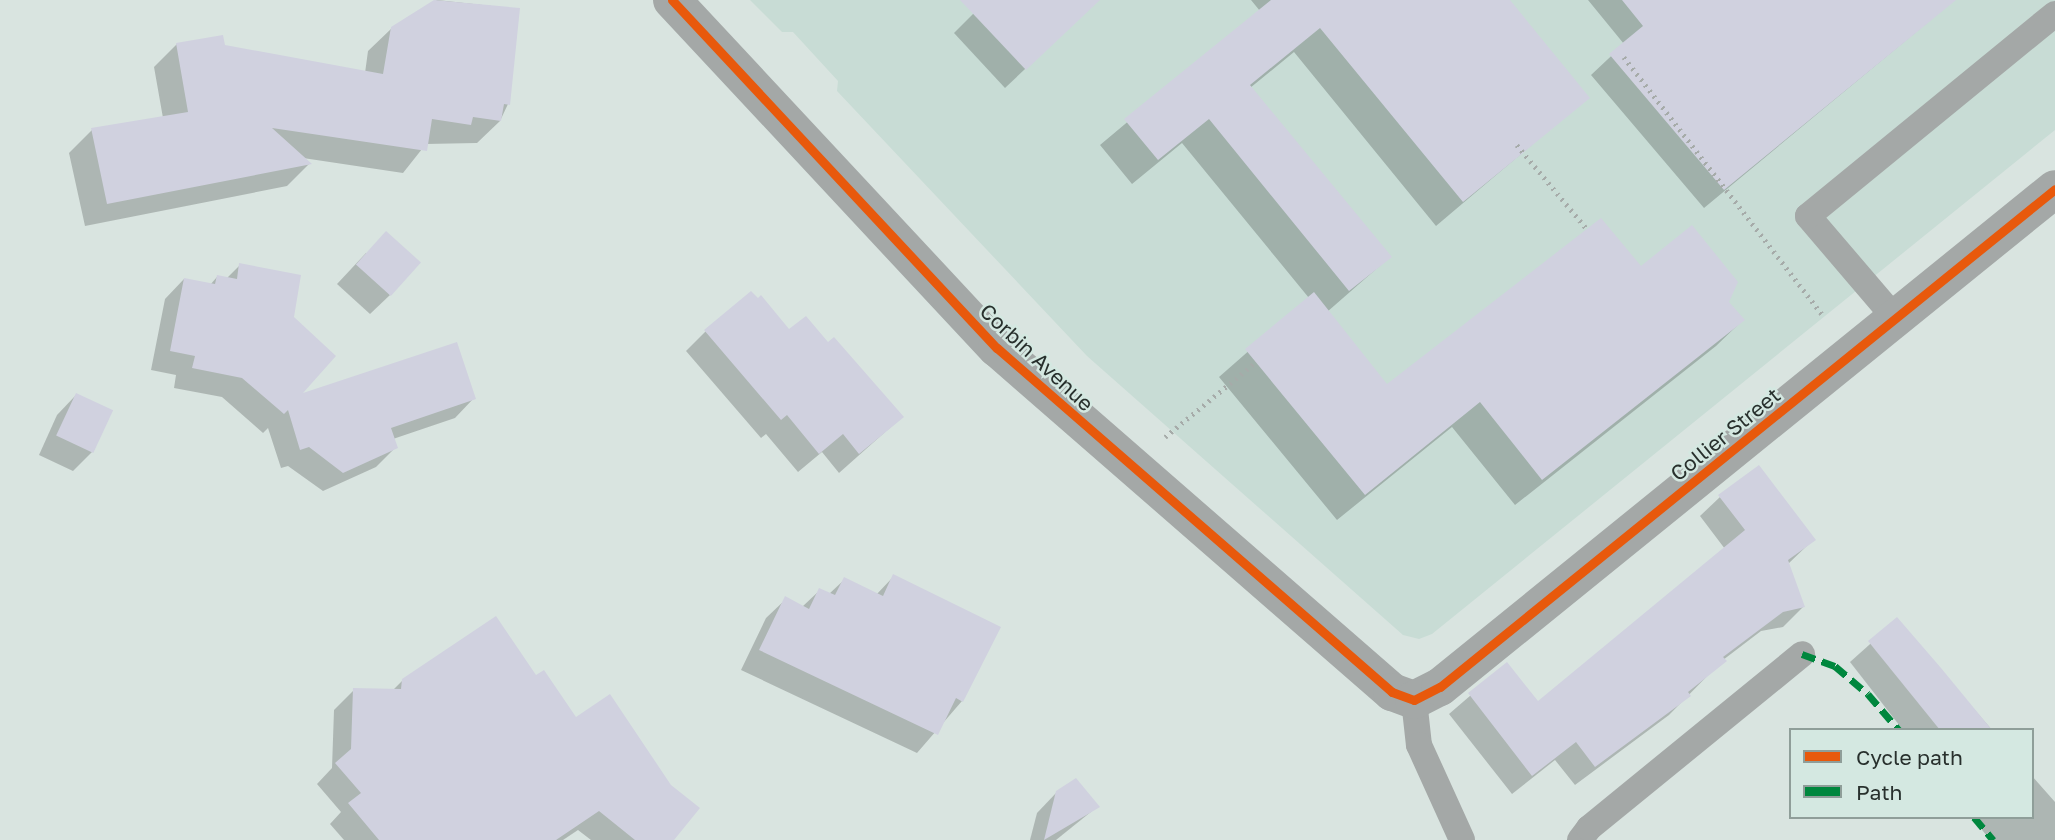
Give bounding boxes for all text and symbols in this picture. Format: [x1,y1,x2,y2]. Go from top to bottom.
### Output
street label: Corbin Avenue [975,298,1099,416]
street label: Collier Street [1665,382,1785,486]
legend [1789,728,2034,819]
text: Cycle path [1856,744,1963,770]
text: Path [1856,779,1903,805]

